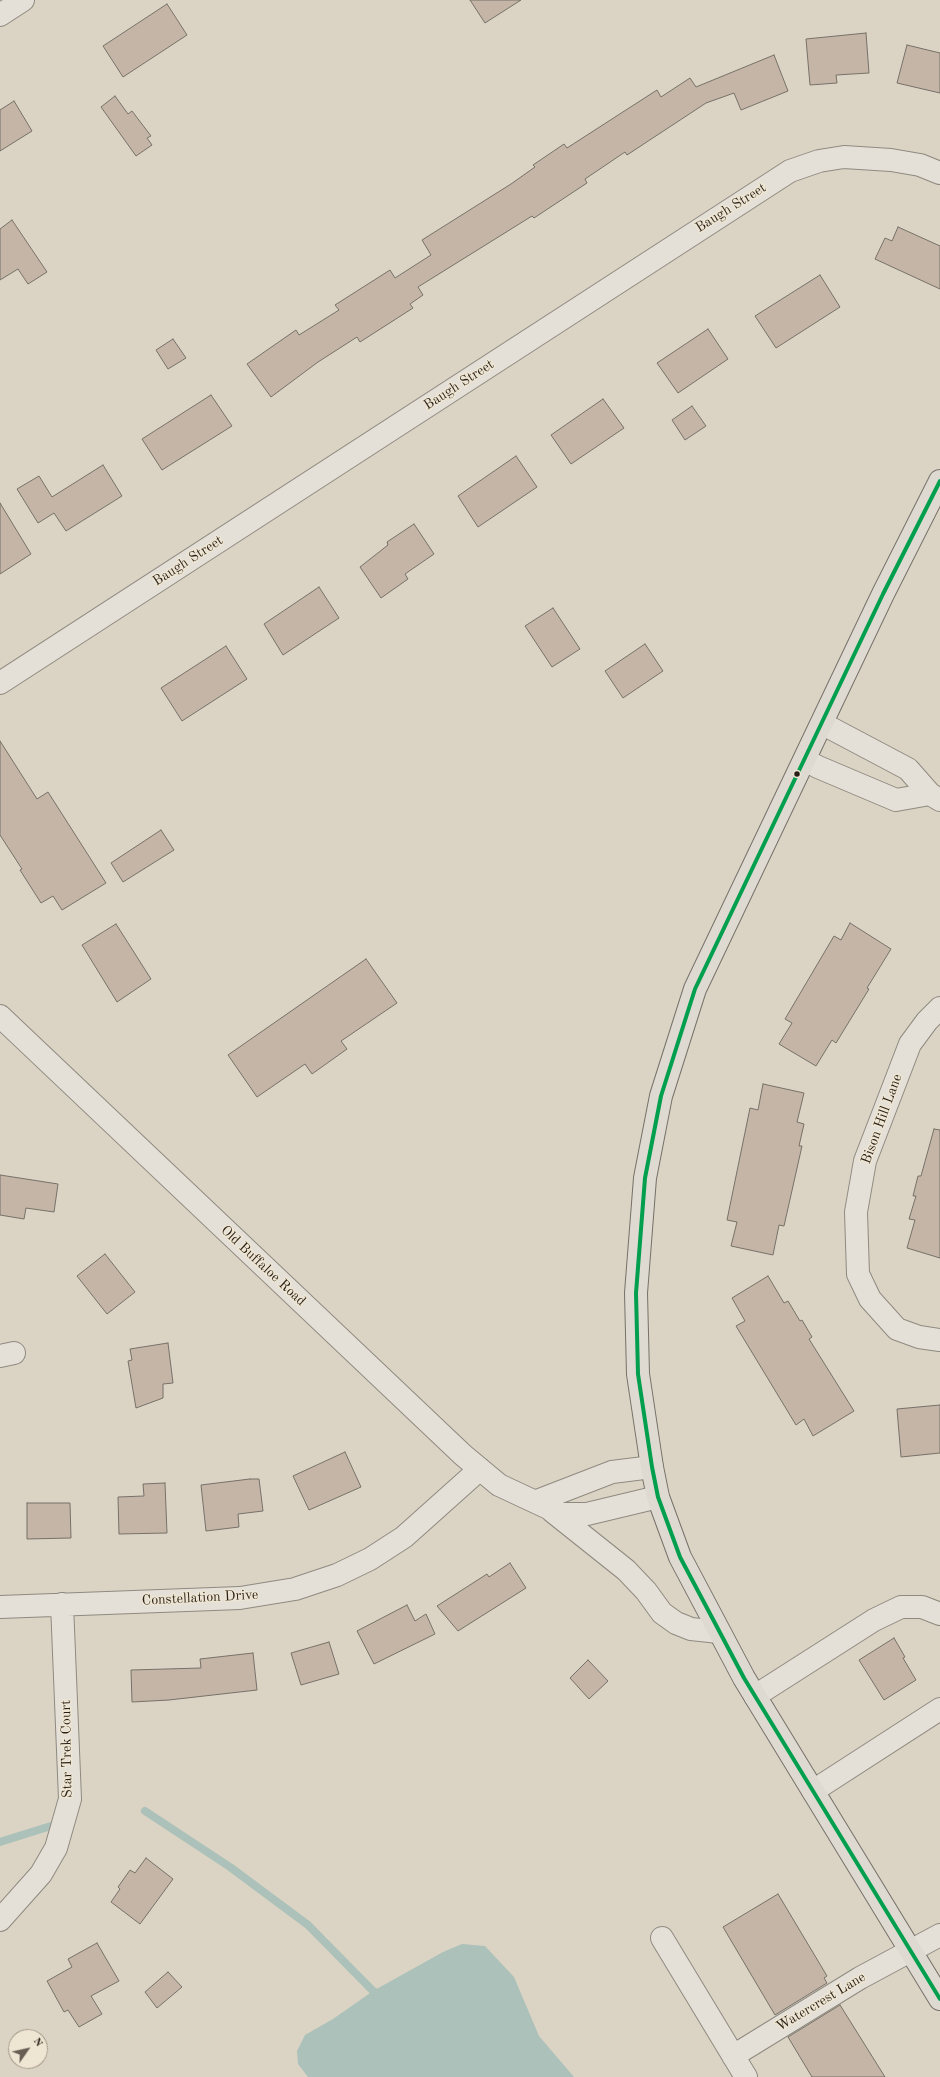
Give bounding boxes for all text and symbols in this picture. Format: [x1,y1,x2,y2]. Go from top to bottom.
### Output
street label: Baugh Street [693,180,769,236]
street label: Baugh Street [421,356,497,414]
street label: Baugh Street [150,532,226,590]
unlabelled marker [792,769,802,779]
street label: Bison Hill Lane [858,1072,906,1166]
street label: Old Buffaloe Road [217,1222,309,1310]
street label: Constellation Drive [141,1587,259,1609]
street label: Star Trek Court [58,1700,76,1798]
street label: Watercrest Lane [773,1969,869,2035]
north arrow [8,2029,48,2069]
text: N [31,2036,44,2049]

